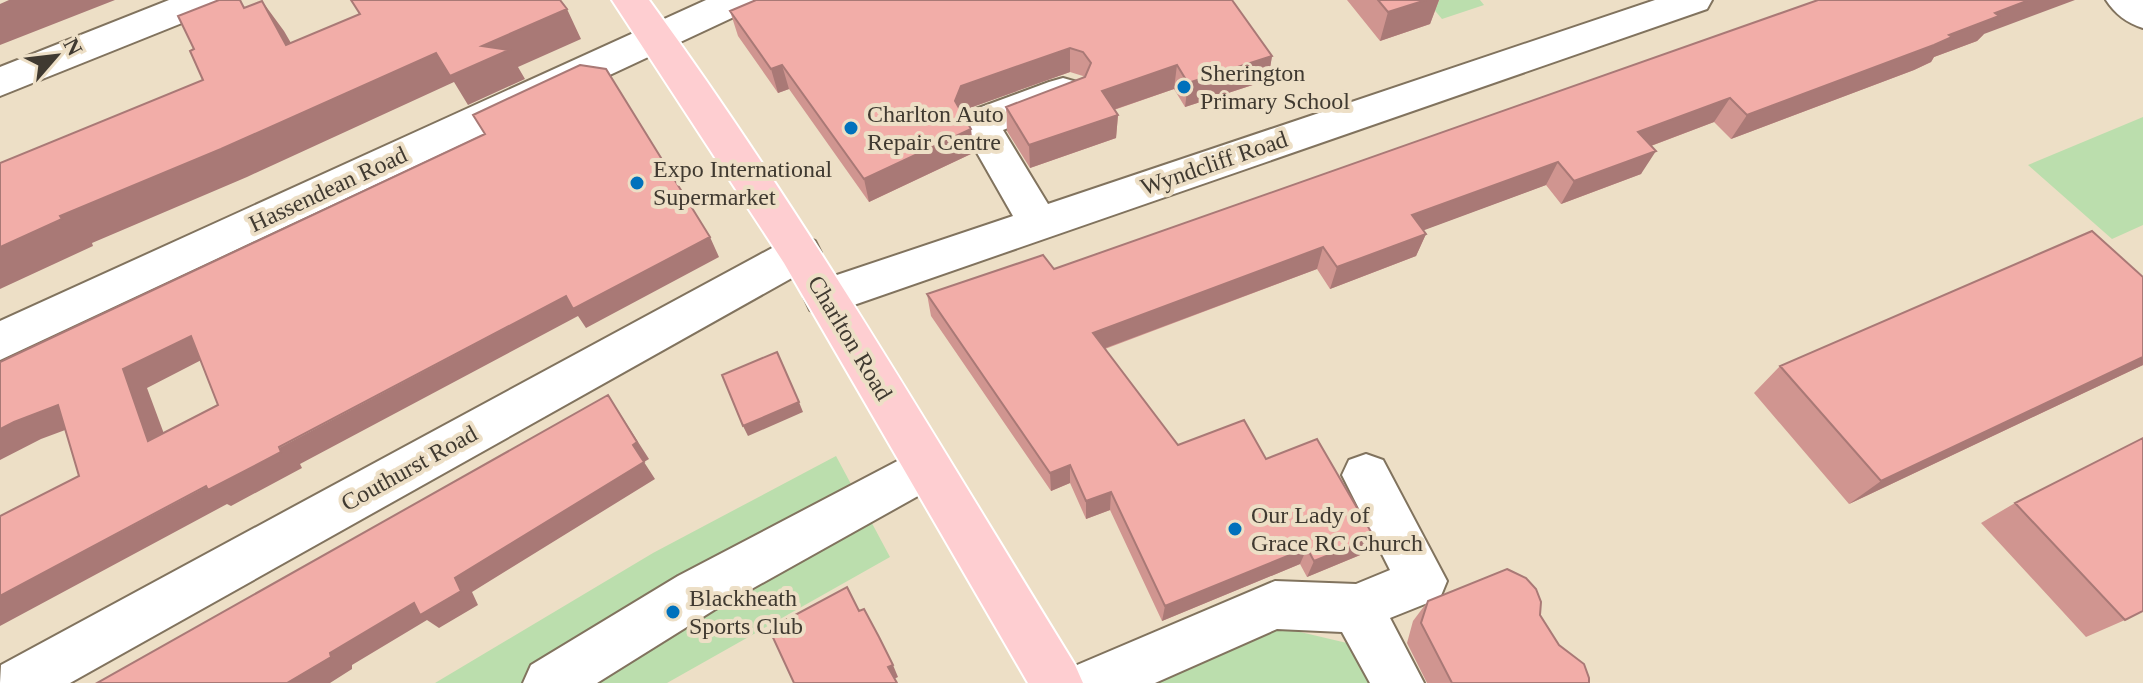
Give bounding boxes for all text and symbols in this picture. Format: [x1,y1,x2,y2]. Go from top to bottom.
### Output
north arrow [16,16,96,96]
text: N [58,34,88,60]
place label: Sherington Primary School [1200,60,1350,114]
marker: Sherington Primary School [1175,78,1193,96]
place label: Charlton Auto Repair Centre [867,101,1004,155]
marker: Charlton Auto Repair Centre [842,119,860,137]
street label: Wyndcliff Road [1137,126,1291,200]
street label: Hassendean Road [245,141,411,237]
place label: Expo International Supermarket [653,156,833,210]
marker: Expo International Supermarket [628,174,646,192]
street label: Charlton Road [803,271,897,405]
street label: Couthurst Road [337,420,481,516]
place label: Our Lady of Grace RC Church [1251,502,1423,556]
marker: Our Lady of Grace RC Church [1226,520,1244,538]
place label: Blackheath Sports Club [689,585,803,639]
marker: Blackheath Sports Club [664,603,682,621]

